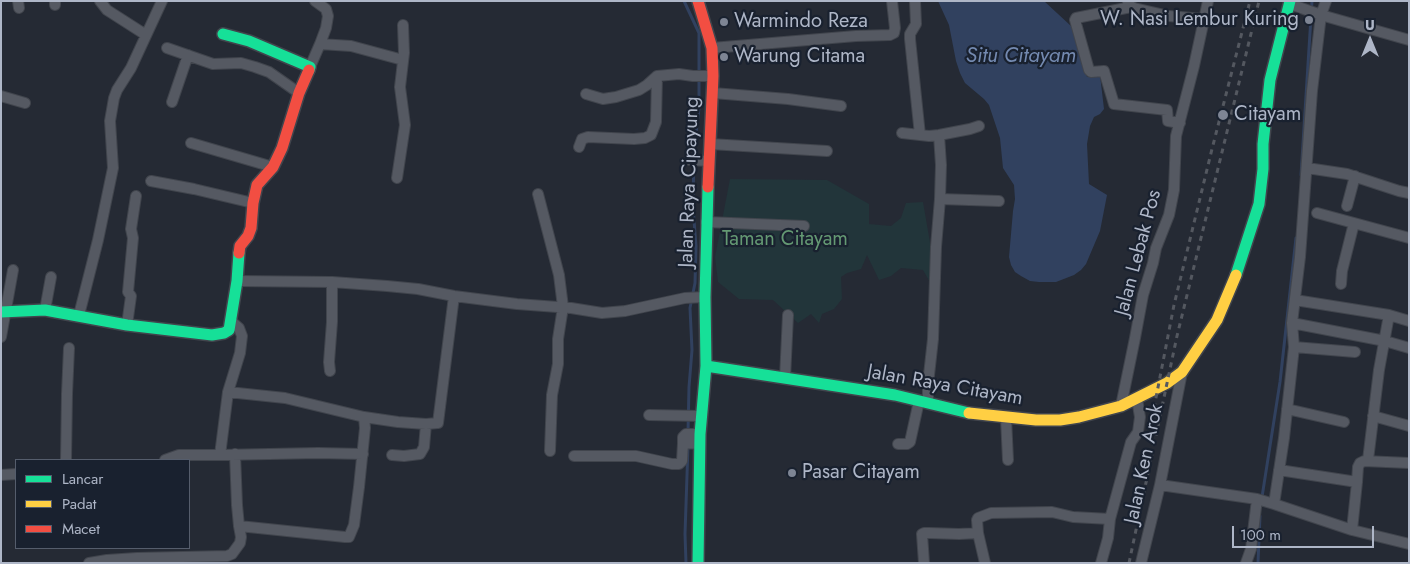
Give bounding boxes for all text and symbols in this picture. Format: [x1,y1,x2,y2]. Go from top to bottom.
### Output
place label: W. Nasi Lembur Kuring [1100,8,1299,32]
place label: Warmindo Reza [734,10,868,34]
marker: W. Nasi Lembur Kuring [1303,14,1315,26]
north arrow [1345,15,1395,65]
text: U [1365,15,1375,35]
marker: Warmindo Reza [718,16,730,28]
water label: Situ Citayam [966,44,1076,70]
place label: Warung Citama [734,45,865,69]
marker: Warung Citama [718,51,730,63]
street label: Jalan Raya Cipayung [675,96,705,268]
place label: Citayam [1234,103,1301,127]
marker: Citayam [1216,108,1230,122]
street label: Jalan Lebak Pos [1111,187,1167,319]
park label: Taman Citayam [722,228,848,252]
street label: Jalan Raya Citayam [865,361,1025,411]
street label: Jalan Ken Arok [1121,402,1169,526]
legend [15,459,190,549]
place label: Pasar Citayam [802,461,920,485]
marker: Pasar Citayam [786,467,798,479]
text: Lancar [62,468,103,490]
text: Padat [62,493,96,515]
scale bar [1235,516,1378,548]
text: Macet [62,518,100,540]
text: 100 m [1240,524,1281,546]

